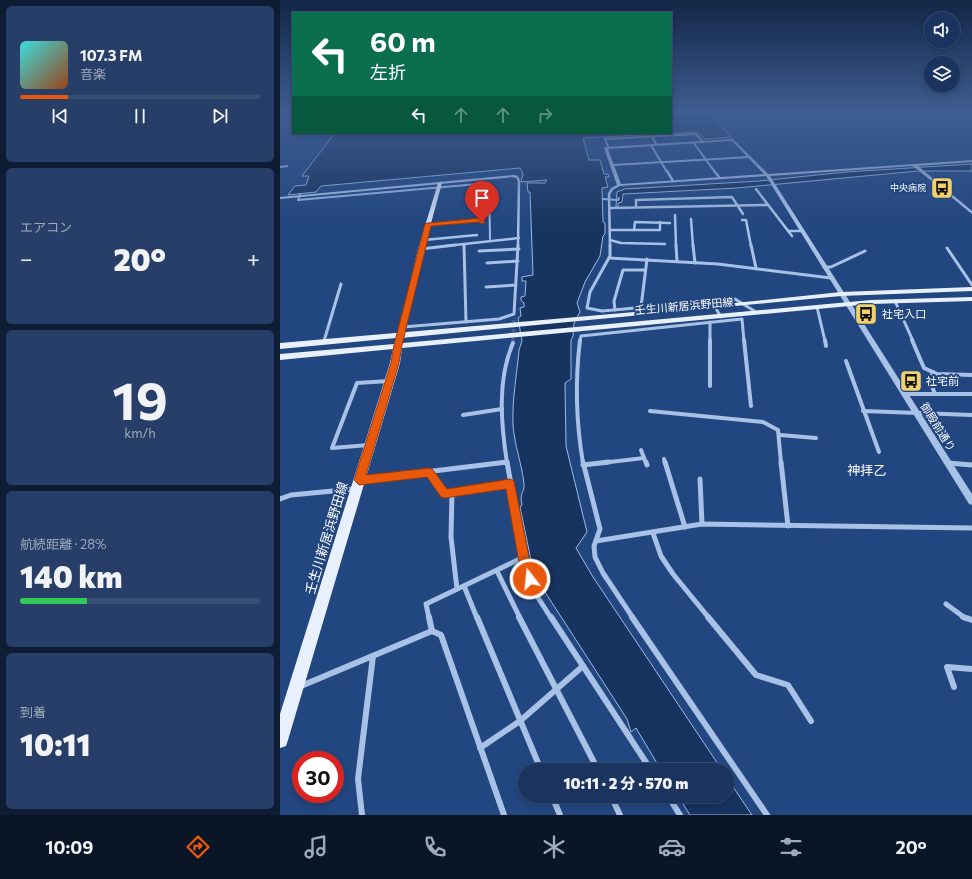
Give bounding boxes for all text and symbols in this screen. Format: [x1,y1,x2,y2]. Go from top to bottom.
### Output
map controls [924,12,960,92]
button: sound [924,12,960,48]
text: 60 m [370,24,436,58]
icon: left [304,28,356,80]
text: 107.3 FM [80,46,142,64]
button: layers [924,56,960,92]
text: 左折 [370,61,406,83]
text: 音楽 [80,66,106,82]
icon: left [408,104,430,126]
icon: ahead [450,104,472,126]
icon: ahead [492,104,514,126]
icon: right [534,104,556,126]
icon: previous [49,105,71,127]
icon: pause [129,105,151,127]
icon: next [209,105,231,127]
bus stop icon: 中央病院 [929,175,955,201]
pin [465,181,499,222]
place label: 中央病院 [890,182,926,193]
icon: arrive [471,187,493,209]
text: エアコン [20,219,72,235]
text: 20° [113,240,166,277]
text: − [20,245,33,272]
text: + [247,245,260,272]
street label: 壬生川新居浜野田線 [634,295,734,316]
bus stop icon: 社宅入口 [853,301,879,327]
place label: 社宅入口 [882,307,926,320]
text: 19 [112,367,168,431]
bus stop icon: 社宅前 [898,368,924,394]
place label: 社宅前 [926,374,959,387]
street label: 御殿前通り [918,399,959,454]
text: km/h [124,425,156,441]
district label: 神拝乙 [847,462,887,478]
street label: 壬生川新居浜野田線 [301,480,351,596]
text: 航続距離 · 28% [20,536,107,552]
text: 140 km [20,557,122,594]
position arrow [509,558,551,600]
text: 到着 [20,704,46,720]
text: 10:11 [20,725,91,762]
speed limit sign: 30 [292,751,344,803]
text: 10:11 · 2 分 · 570 m [564,774,688,792]
icon: directions [184,833,212,861]
icon: music [302,833,330,861]
icon: phone [421,833,449,861]
icon: climate [540,833,568,861]
icon: car [658,833,686,861]
icon: filters [777,833,805,861]
text: 10:09 [45,836,93,858]
text: 20° [896,836,927,858]

